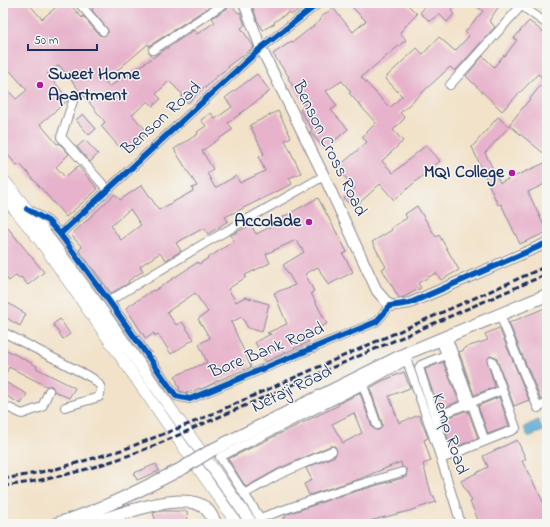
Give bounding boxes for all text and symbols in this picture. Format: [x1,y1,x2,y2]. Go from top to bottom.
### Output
scale bar [28,26,97,52]
text: 50 m [34,32,58,50]
place label: Sweet Home Apartment [48,62,141,109]
street label: Benson Road [115,76,208,163]
street label: Benson Cross Road [284,76,373,221]
marker: Sweet Home Apartment [35,80,45,90]
place label: MQI College [424,160,505,187]
marker: MQI College [507,168,517,178]
place label: Accolade [234,209,302,235]
marker: Accolade [304,217,314,227]
street label: Bore Bank Road [205,316,328,386]
street label: Netaji Road [247,359,337,421]
street label: Kemp Road [424,390,474,478]

